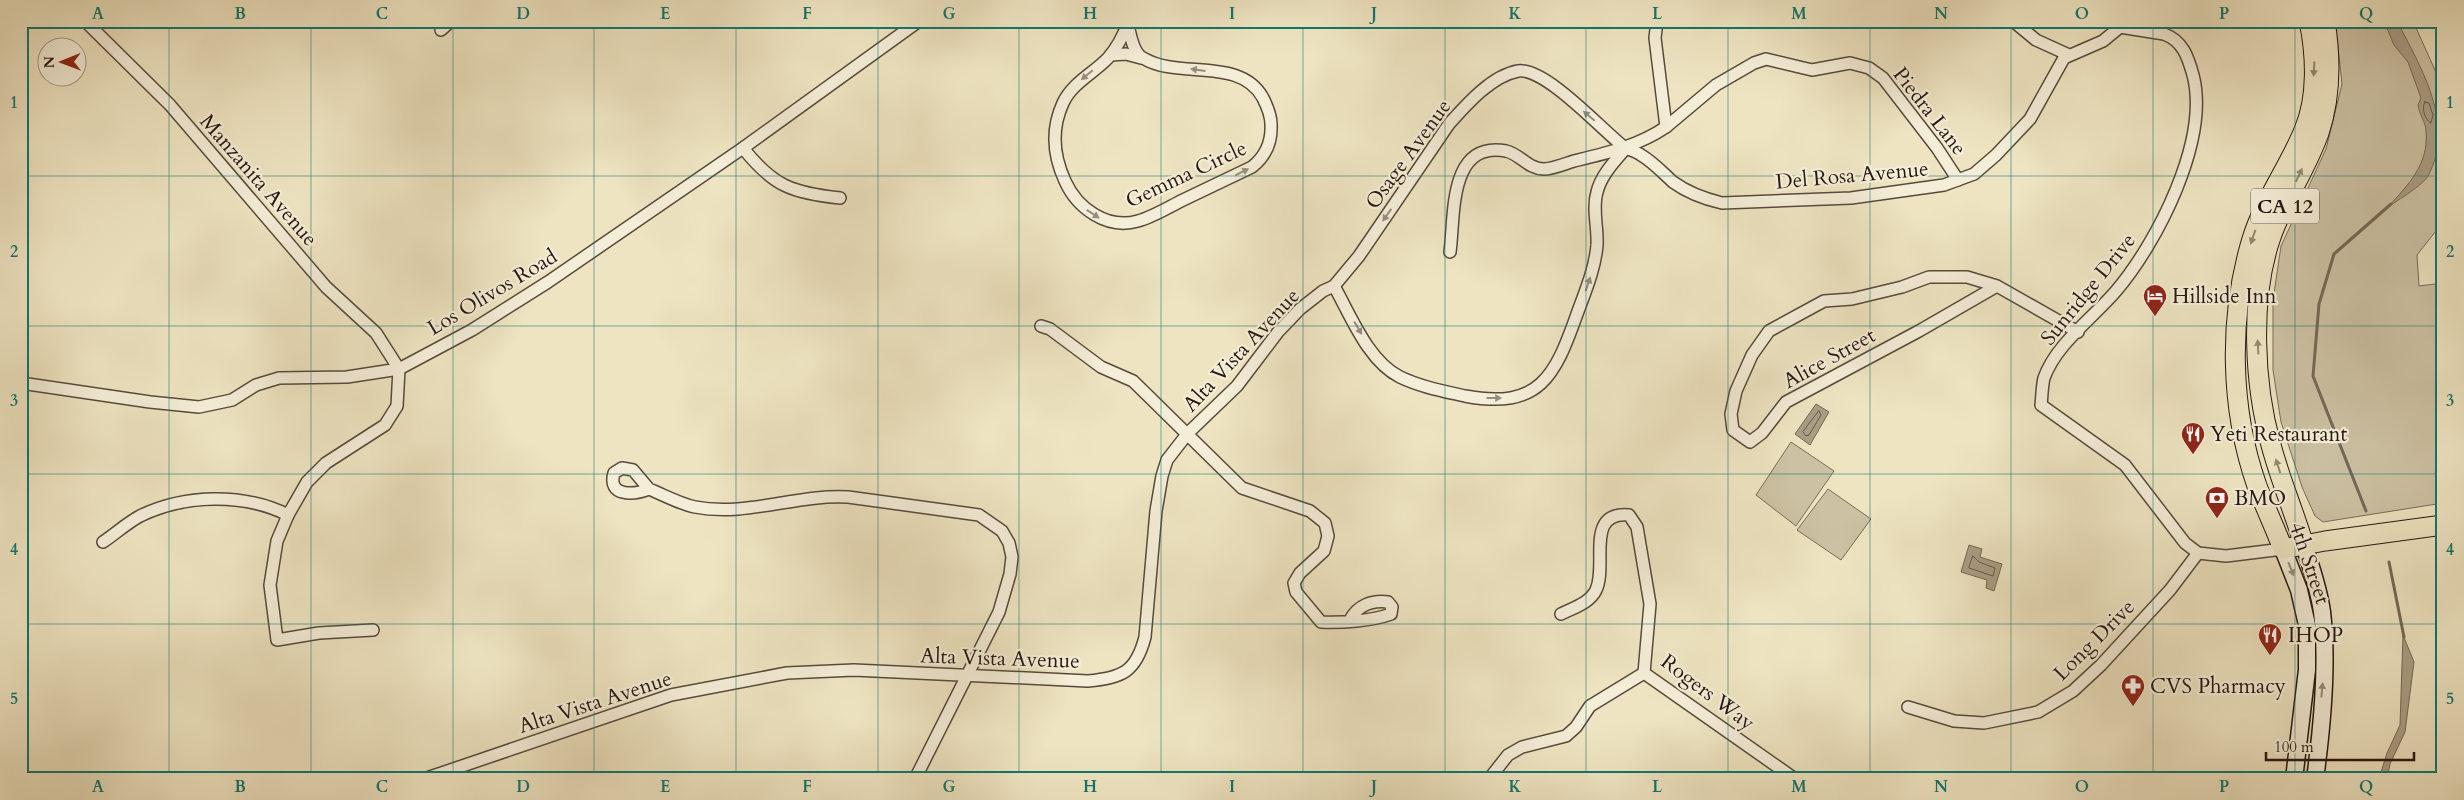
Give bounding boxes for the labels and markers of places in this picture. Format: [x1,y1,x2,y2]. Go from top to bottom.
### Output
place label: Hillside Inn [2172,282,2277,311]
hotel icon: Hillside Inn [2142,283,2168,317]
place label: Yeti Restaurant [2210,420,2347,449]
restaurant icon: Yeti Restaurant [2180,421,2206,455]
place label: BMO [2234,484,2286,513]
bank icon: BMO [2204,485,2230,519]
place label: IHOP [2288,621,2343,650]
restaurant icon: IHOP [2257,622,2283,656]
place label: CVS Pharmacy [2150,672,2286,701]
pharmacy icon: CVS Pharmacy [2120,673,2146,707]

